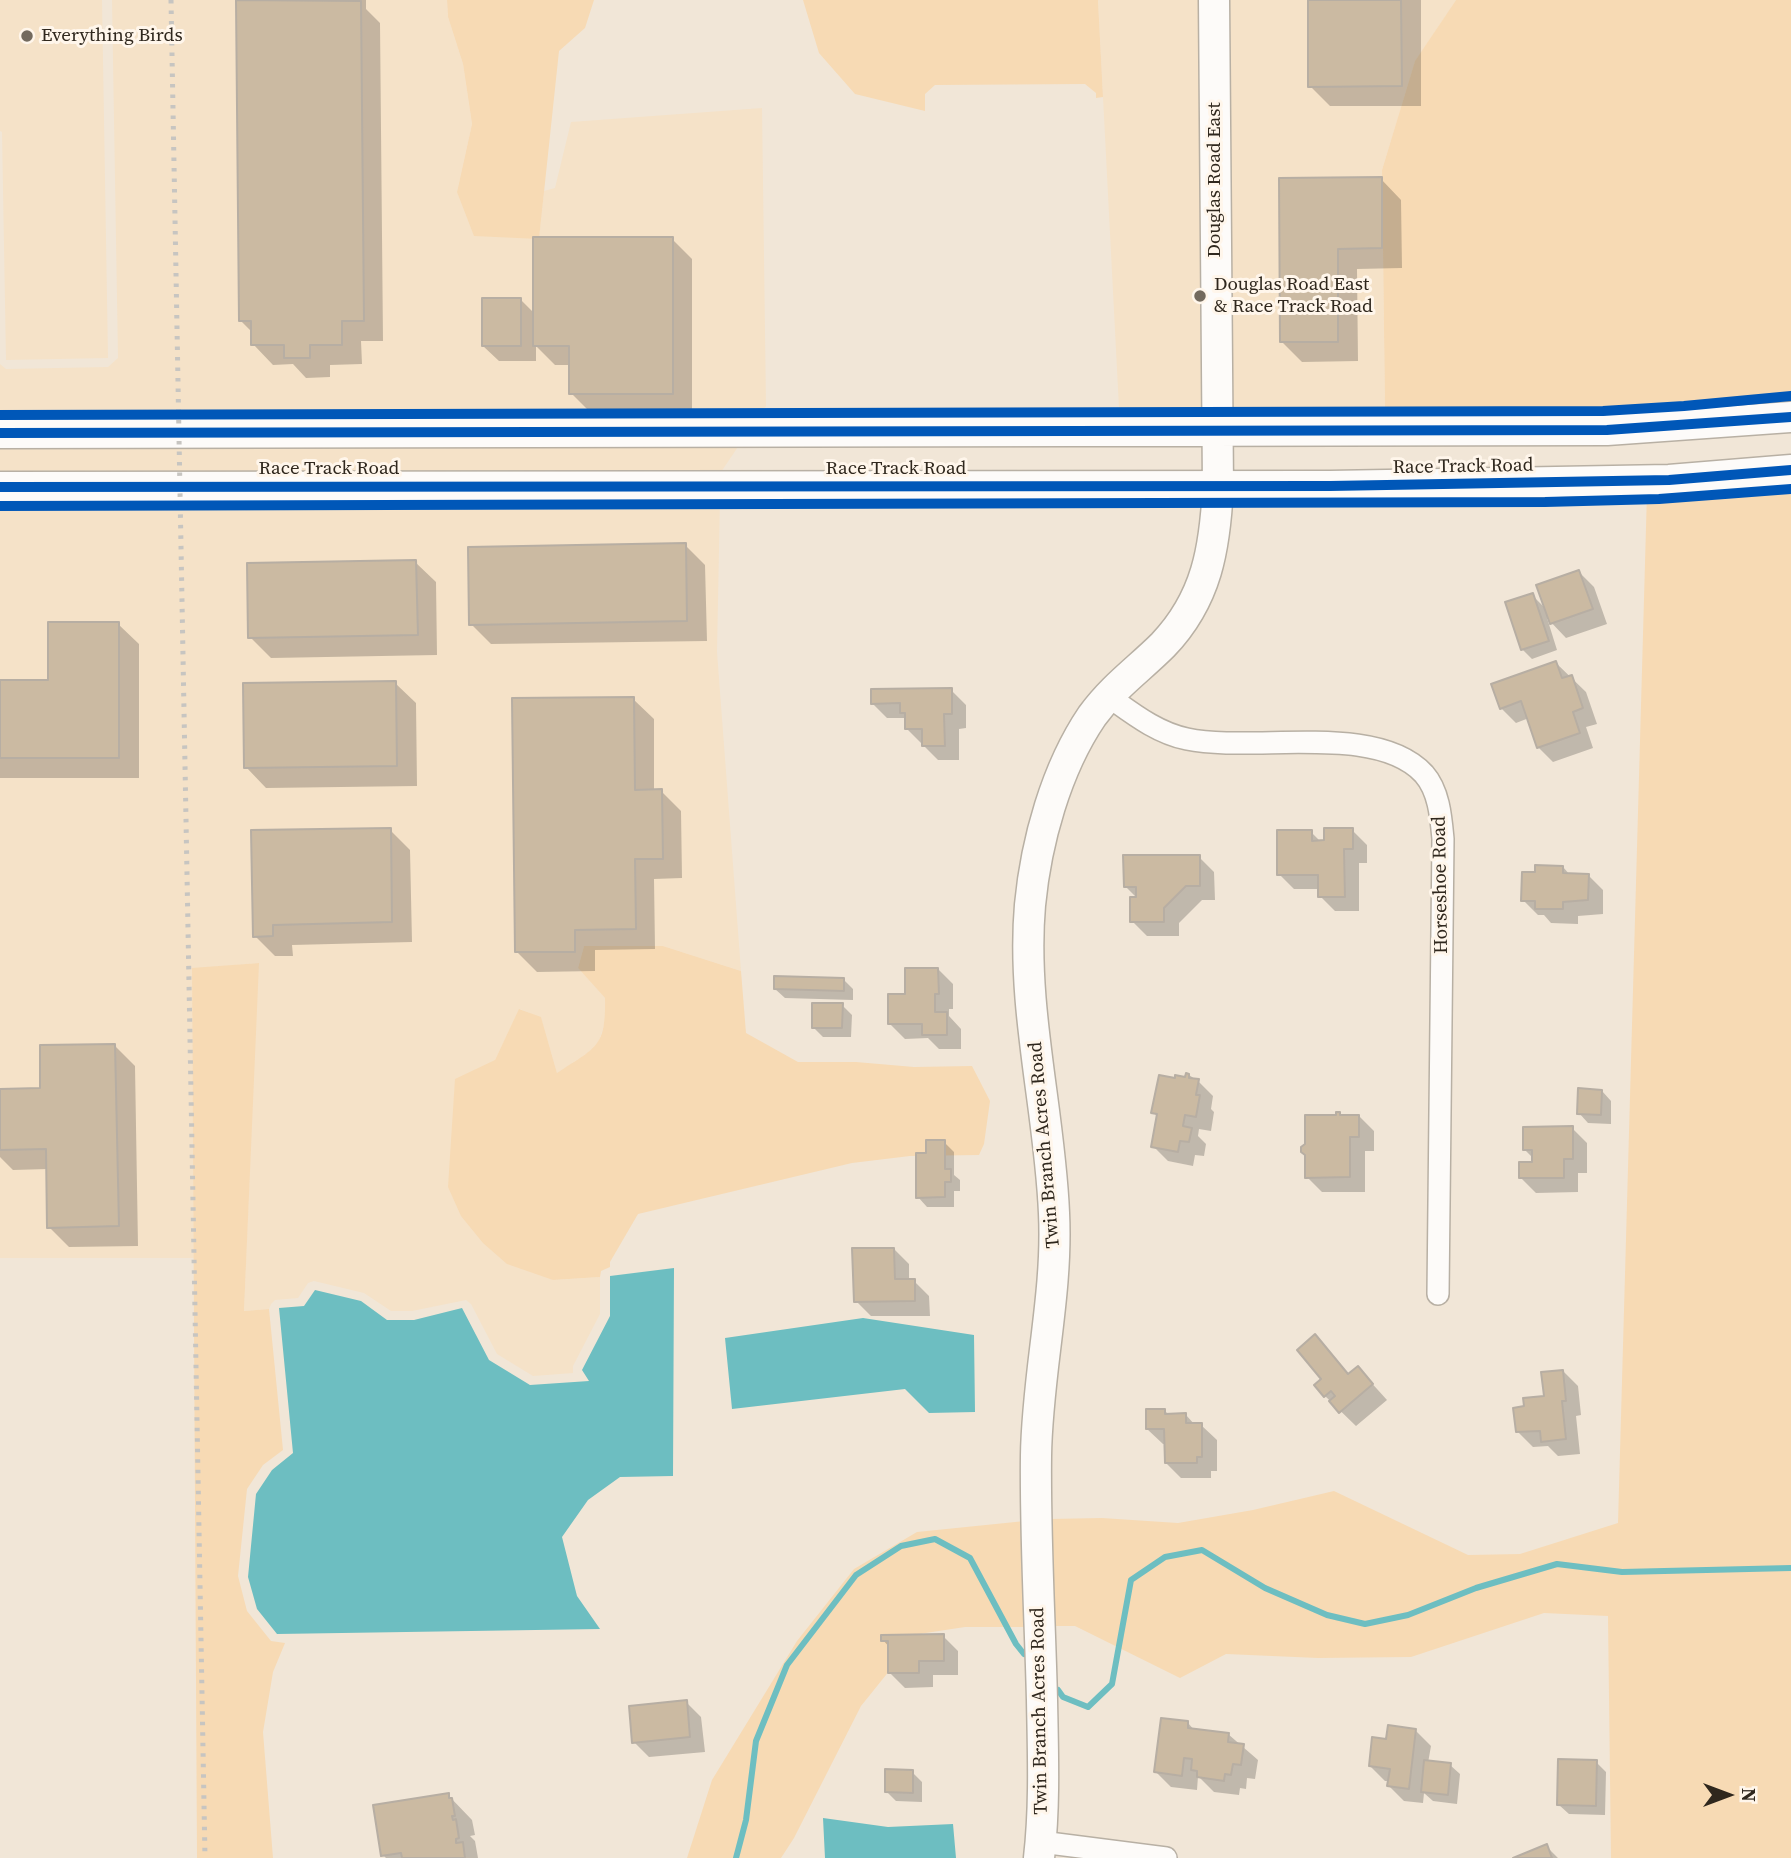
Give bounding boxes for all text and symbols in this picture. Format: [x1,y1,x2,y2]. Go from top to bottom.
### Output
place label: Everything Birds [41,25,183,47]
marker: Everything Birds [19,28,35,44]
street label: Douglas Road East [1204,102,1226,258]
place label: Douglas Road East & Race Track Road [1214,274,1373,318]
marker: Douglas Road East & Race Track Road [1192,288,1208,304]
street label: Race Track Road [1392,454,1534,480]
street label: Race Track Road [259,458,399,480]
street label: Race Track Road [826,458,966,480]
street label: Horseshoe Road [1428,816,1454,954]
street label: Twin Branch Acres Road [1025,1041,1065,1249]
street label: Twin Branch Acres Road [1027,1607,1053,1815]
north arrow [1693,1760,1763,1830]
text: N [1736,1788,1762,1802]

